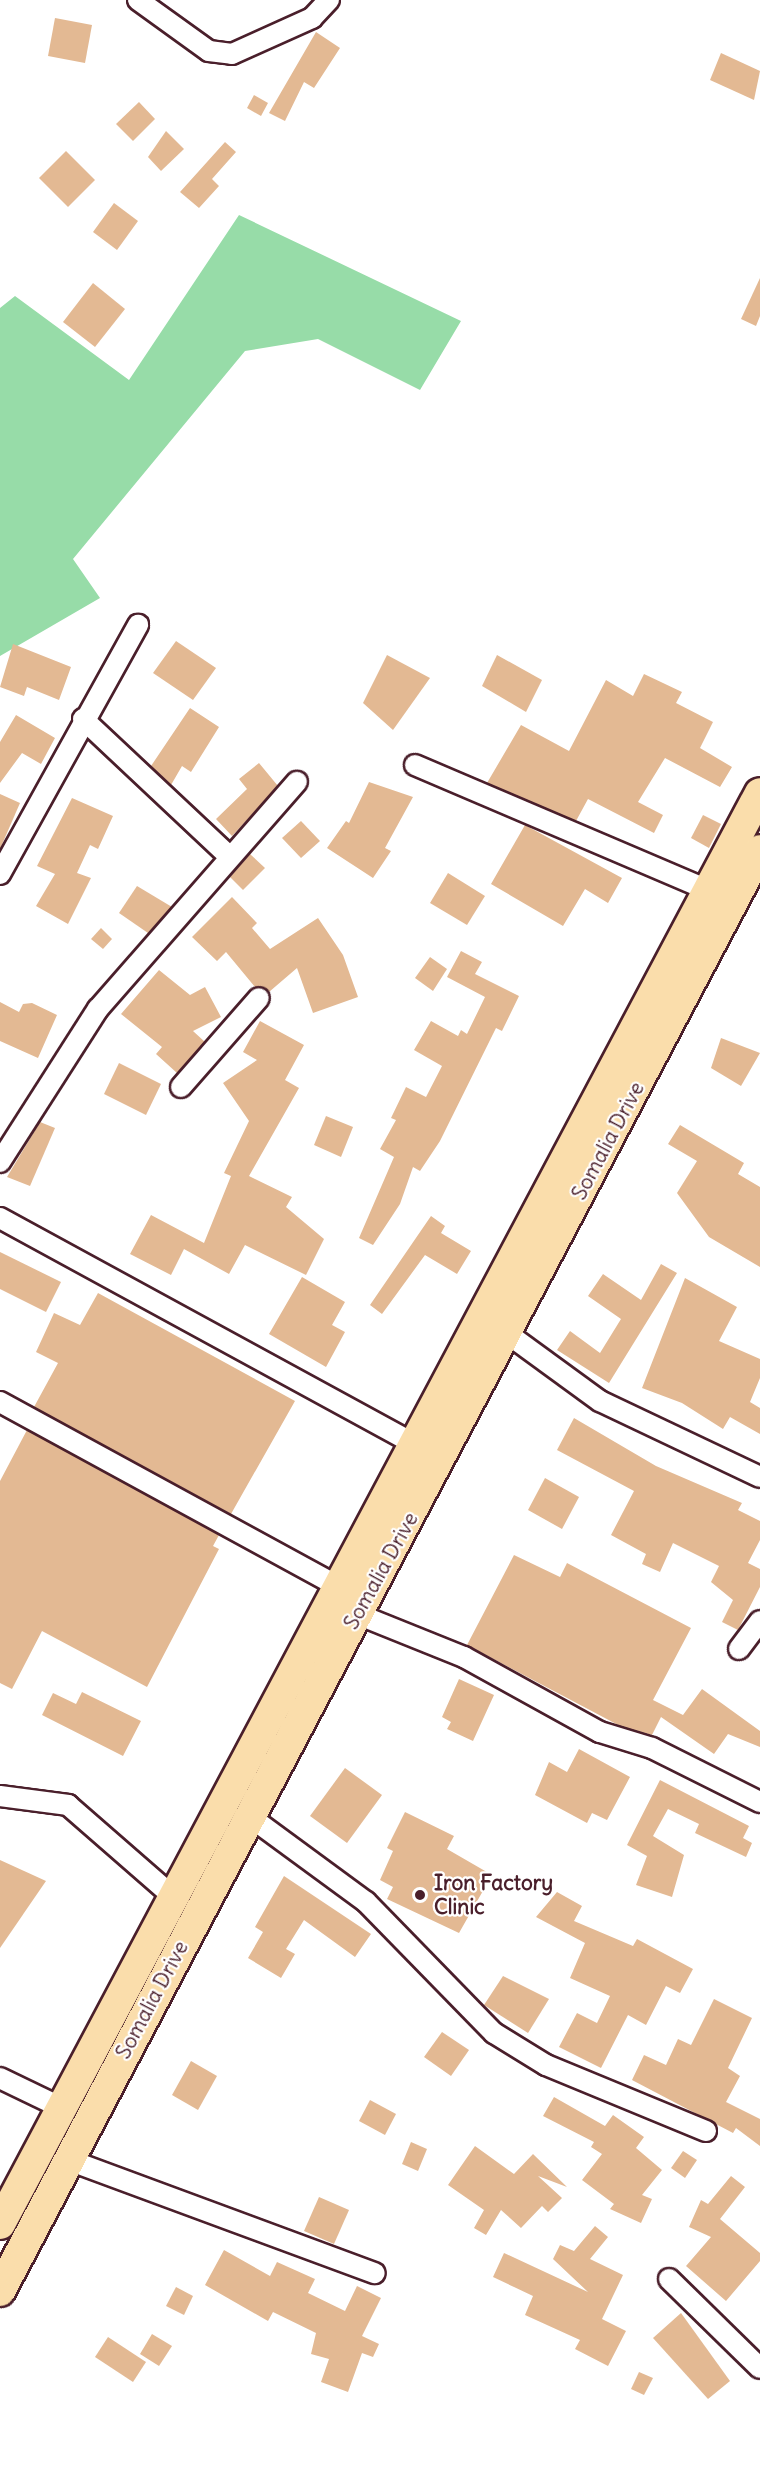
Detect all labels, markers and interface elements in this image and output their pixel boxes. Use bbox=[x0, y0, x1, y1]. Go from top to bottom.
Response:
street label: Somalia Drive bbox=[566, 1078, 650, 1204]
street label: Somalia Drive bbox=[338, 1508, 424, 1634]
place label: Iron Factory Clinic bbox=[434, 1870, 553, 1920]
marker: Iron Factory Clinic bbox=[411, 1886, 429, 1904]
street label: Somalia Drive bbox=[110, 1937, 194, 2063]

